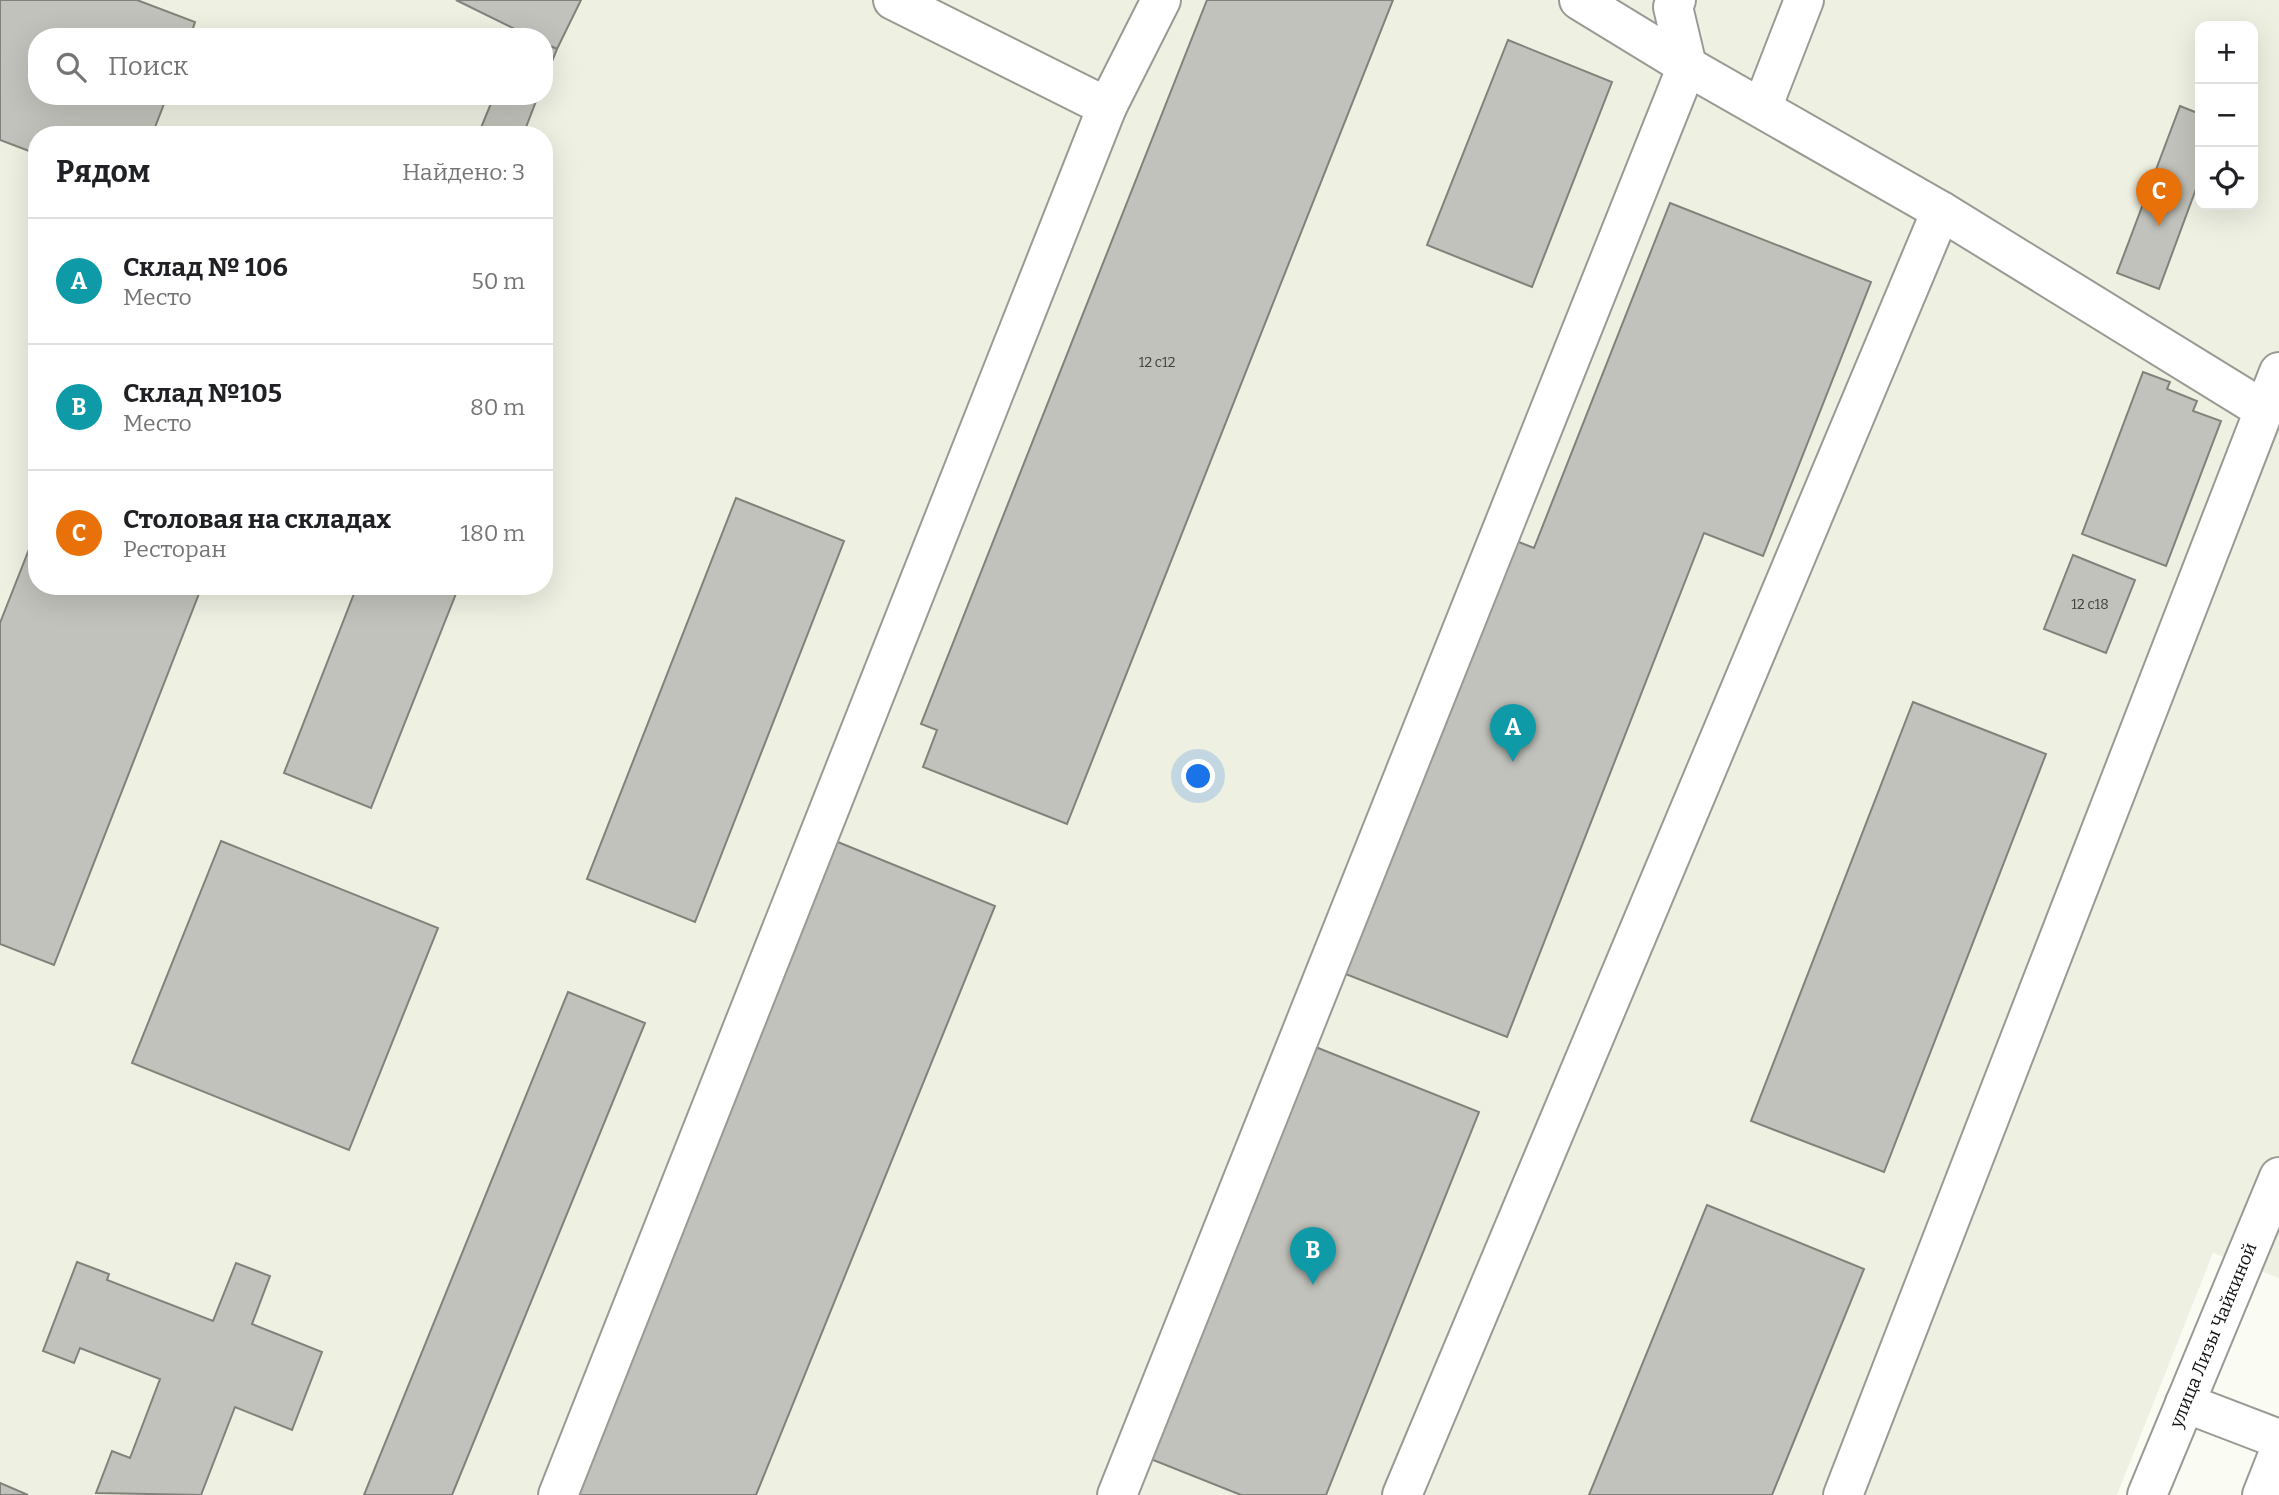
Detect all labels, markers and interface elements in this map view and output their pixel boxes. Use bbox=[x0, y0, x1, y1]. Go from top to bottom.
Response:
map controls bbox=[2195, 21, 2258, 210]
button: + bbox=[2195, 21, 2258, 84]
search box bbox=[28, 28, 553, 105]
icon: search bbox=[52, 48, 90, 86]
text: Поиск bbox=[108, 51, 188, 82]
button: − bbox=[2195, 84, 2258, 147]
button: locate bbox=[2195, 147, 2258, 210]
text: Рядом bbox=[56, 154, 150, 190]
text: Найдено: 3 bbox=[402, 158, 525, 186]
pin: C bbox=[2136, 168, 2182, 226]
text: Склад № 106 bbox=[123, 252, 288, 283]
text: A bbox=[71, 267, 87, 295]
text: 50 m bbox=[471, 267, 525, 295]
text: Место bbox=[123, 283, 192, 311]
house number: 12 с12 bbox=[1139, 354, 1175, 371]
text: Склад №105 bbox=[123, 378, 282, 409]
text: B bbox=[72, 393, 86, 421]
text: 80 m bbox=[470, 393, 525, 421]
text: Место bbox=[123, 409, 192, 437]
text: Столовая на складах bbox=[123, 504, 391, 535]
text: C bbox=[72, 519, 86, 547]
text: 180 m bbox=[461, 519, 525, 547]
text: Ресторан bbox=[123, 535, 227, 563]
house number: 12 с18 bbox=[2071, 596, 2109, 613]
pin: A bbox=[1490, 704, 1536, 762]
your location bbox=[1181, 759, 1215, 793]
pin: B bbox=[1290, 1227, 1336, 1285]
street label: улица Лизы Чайкиной bbox=[2165, 1239, 2262, 1432]

